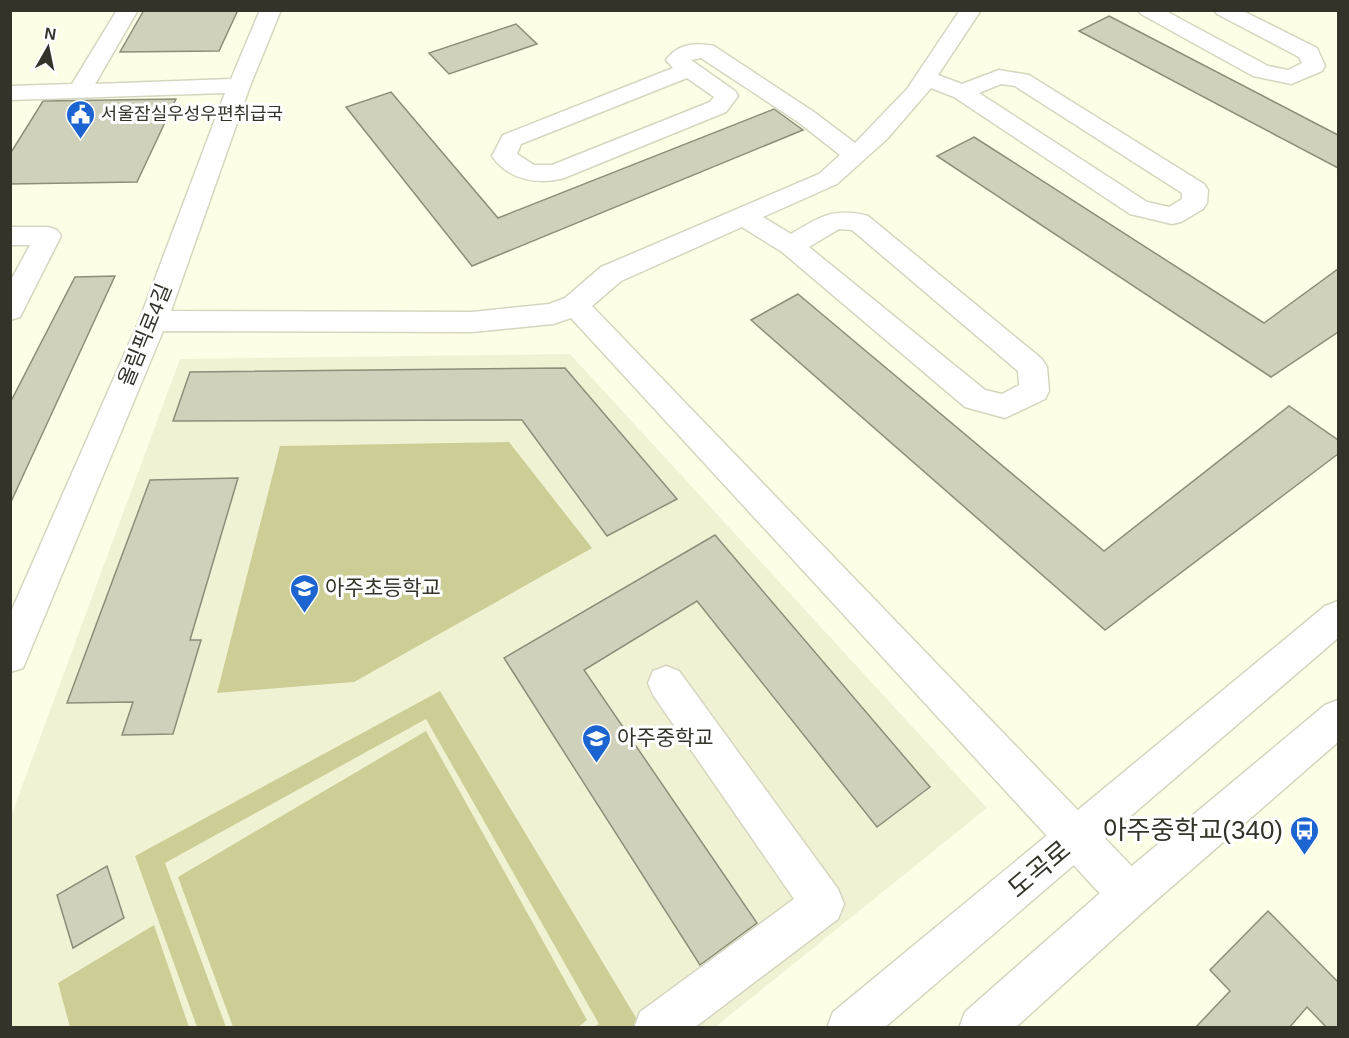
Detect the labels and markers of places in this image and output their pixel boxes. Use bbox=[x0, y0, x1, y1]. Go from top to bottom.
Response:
public building icon: 서울잠실우성우편취급국 bbox=[64, 98, 96, 140]
place label: 서울잠실우성우편취급국 bbox=[101, 104, 283, 124]
school or university icon: 아주초등학교 bbox=[288, 572, 320, 614]
place label: 아주초등학교 bbox=[325, 576, 441, 599]
school or university icon: 아주중학교 bbox=[580, 722, 612, 764]
place label: 아주중학교 bbox=[617, 726, 714, 749]
bus stop icon: 아주중학교(340) bbox=[1288, 814, 1320, 856]
place label: 아주중학교(340) bbox=[1103, 815, 1283, 845]

